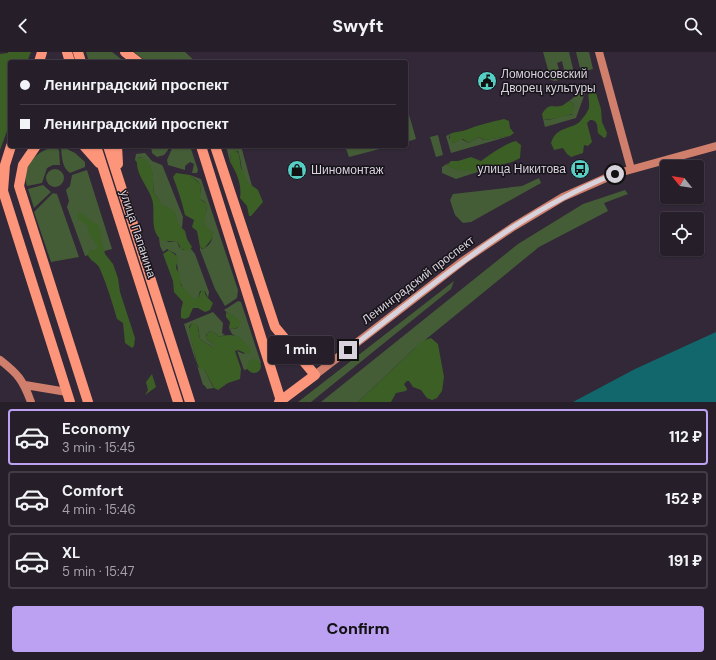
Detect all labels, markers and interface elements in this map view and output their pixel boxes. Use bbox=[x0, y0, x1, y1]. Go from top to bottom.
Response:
text: Swyft bbox=[332, 14, 384, 38]
icon: back bbox=[12, 15, 34, 37]
icon: search bbox=[682, 15, 704, 37]
place label: Ломоносовский Дворец культуры bbox=[501, 66, 596, 96]
public building icon: Ломоносовский Дворец культуры bbox=[476, 70, 498, 92]
text: Ленинградский проспект bbox=[44, 75, 229, 95]
text: Ленинградский проспект bbox=[44, 114, 229, 134]
bus stop icon: улица Никитова bbox=[569, 158, 591, 180]
shop icon: Шиномонтаж bbox=[286, 159, 308, 181]
north arrow bbox=[660, 160, 704, 204]
map controls bbox=[660, 160, 704, 256]
place label: улица Никитова bbox=[478, 161, 566, 177]
place label: Шиномонтаж bbox=[311, 162, 384, 178]
route start bbox=[606, 165, 624, 183]
street label: улица Папанина bbox=[116, 188, 160, 280]
button: locate bbox=[660, 212, 704, 256]
street label: Ленинградский проспект bbox=[358, 232, 478, 328]
callout: 1 min bbox=[268, 336, 334, 364]
text: 1 min bbox=[285, 341, 317, 358]
route end bbox=[339, 341, 357, 359]
icon: car bbox=[14, 419, 50, 455]
text: Economy bbox=[62, 419, 130, 439]
text: 112 ₽ bbox=[669, 427, 702, 447]
text: 3 min · 15:45 bbox=[62, 439, 135, 456]
icon: car bbox=[14, 481, 50, 517]
text: Comfort bbox=[62, 481, 123, 501]
text: 152 ₽ bbox=[665, 489, 702, 509]
text: 4 min · 15:46 bbox=[62, 501, 136, 518]
icon: car bbox=[14, 543, 50, 579]
text: XL bbox=[62, 543, 80, 563]
text: 191 ₽ bbox=[668, 551, 702, 571]
text: 5 min · 15:47 bbox=[62, 563, 135, 580]
button: Confirm bbox=[12, 606, 704, 652]

